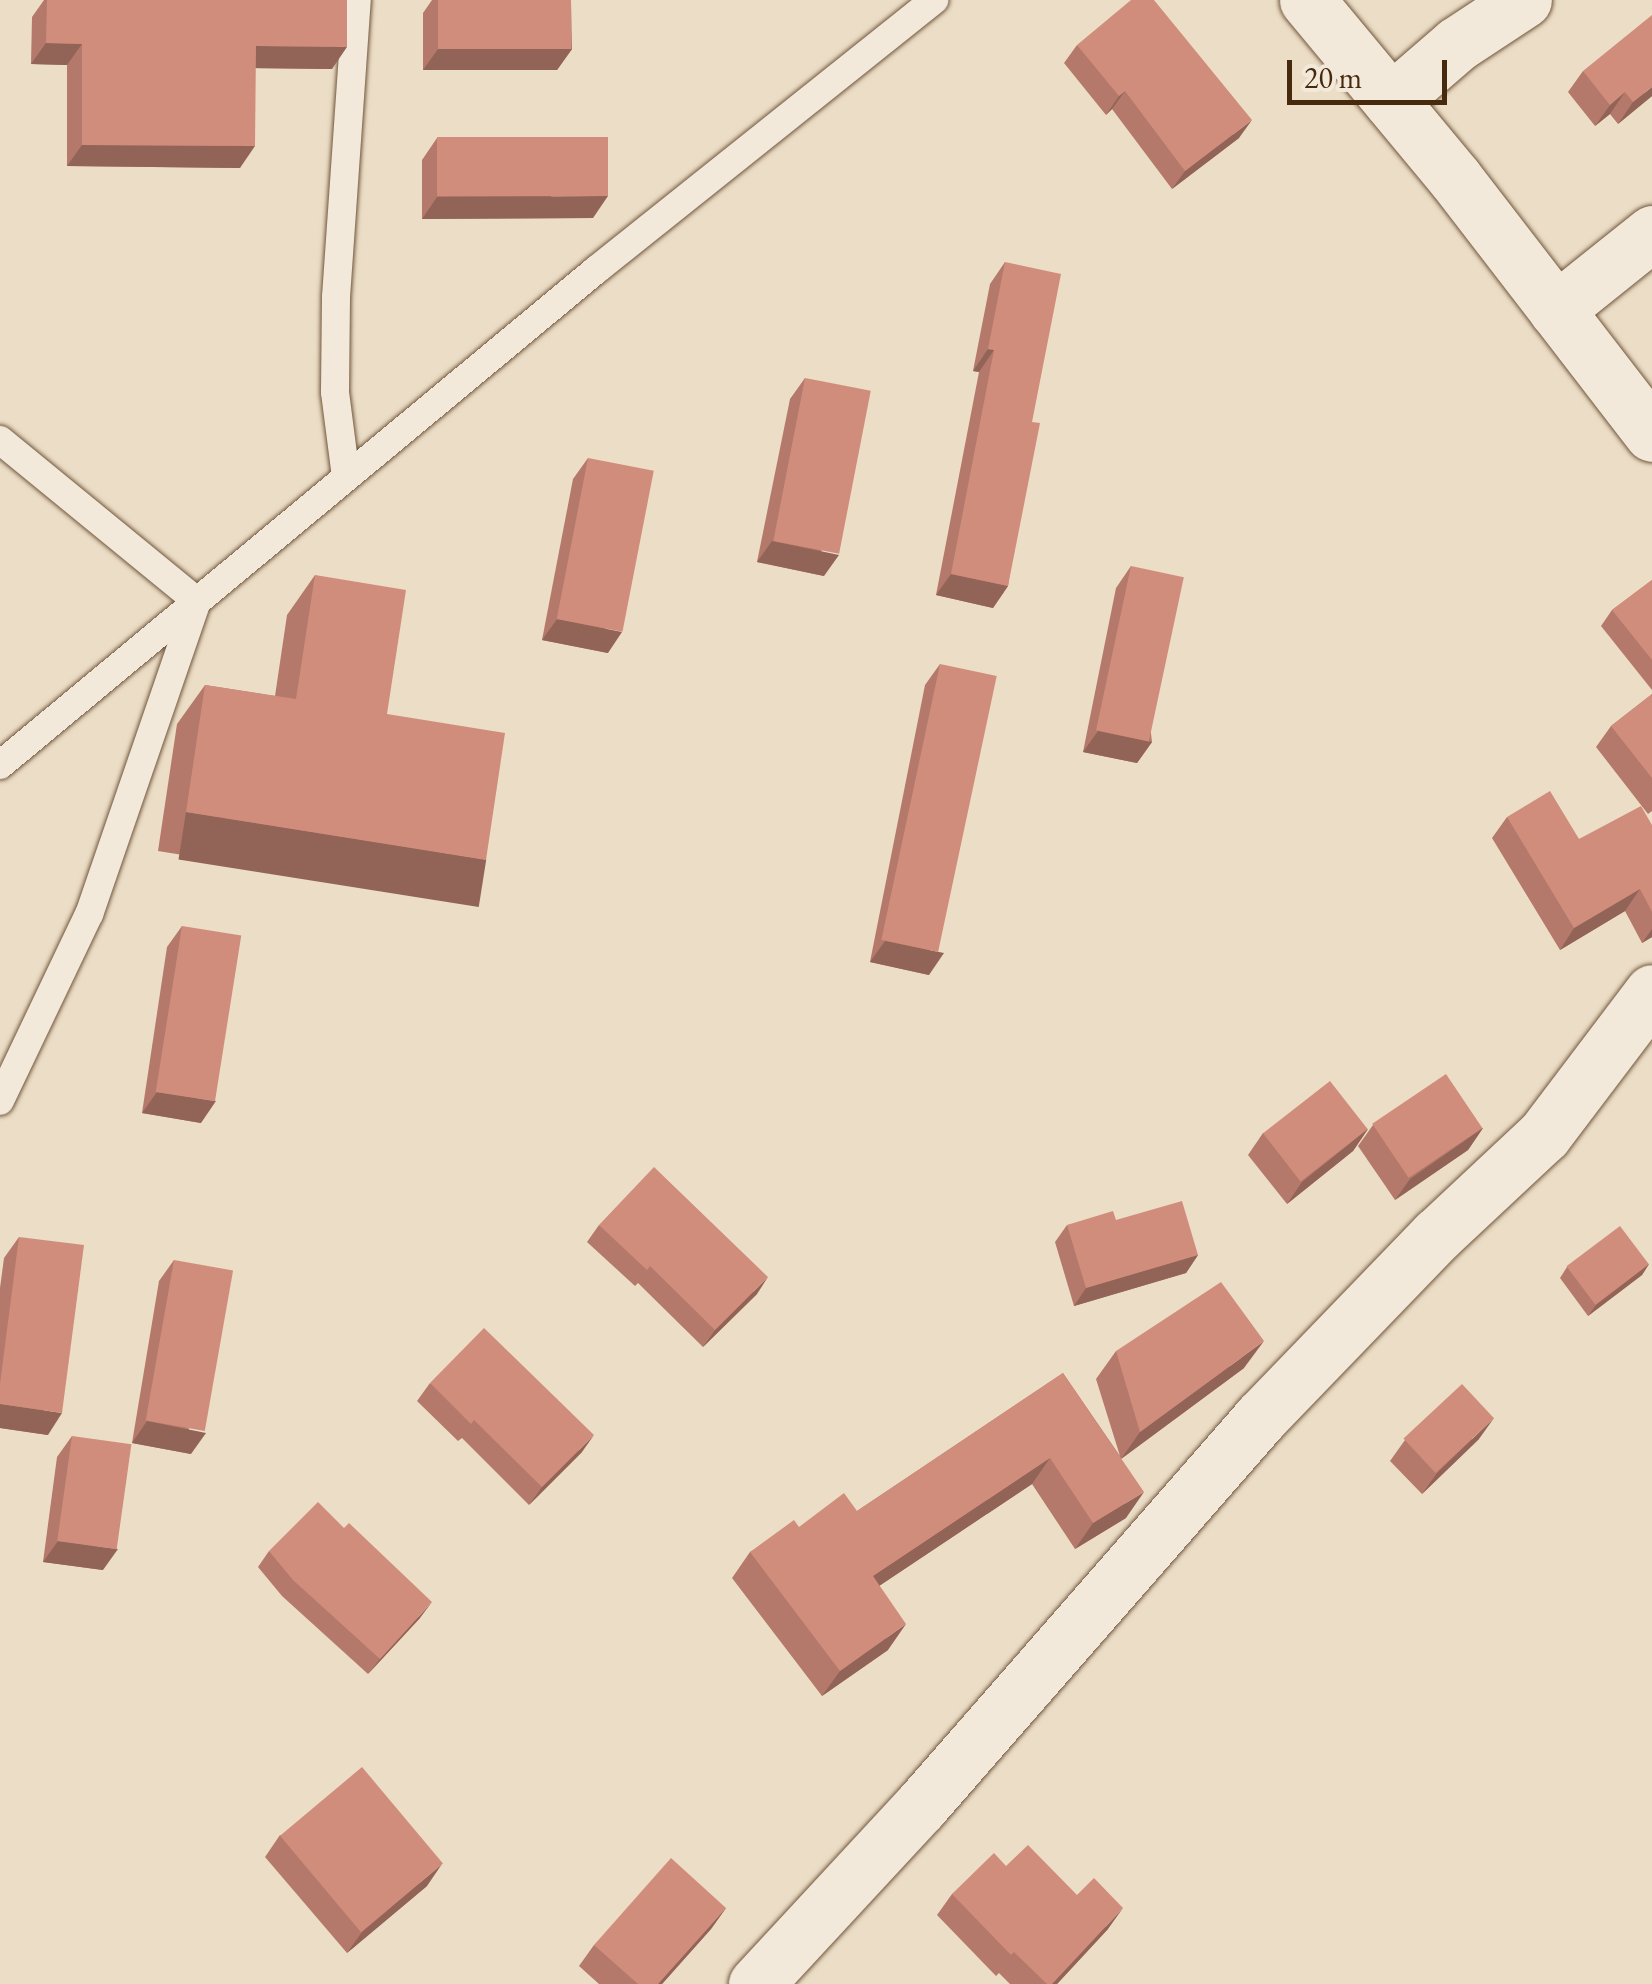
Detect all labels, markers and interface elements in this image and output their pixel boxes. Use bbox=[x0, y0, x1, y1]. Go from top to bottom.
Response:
scale bar bbox=[1292, 40, 1452, 102]
text: 20 m bbox=[1304, 58, 1362, 97]

